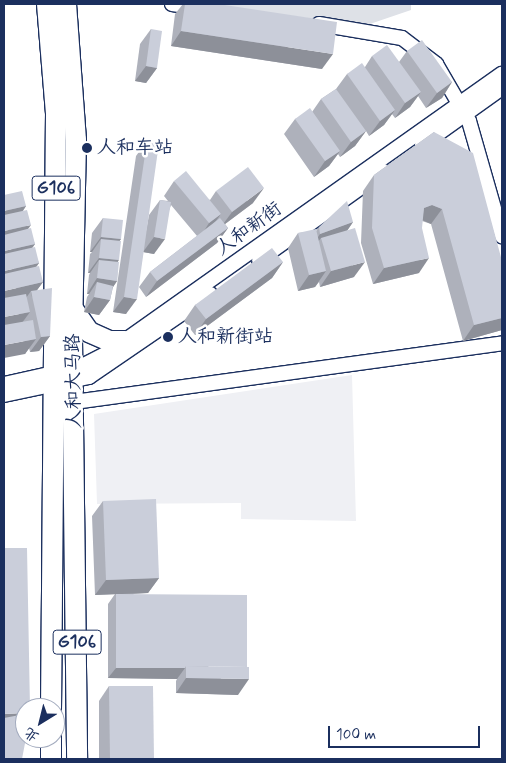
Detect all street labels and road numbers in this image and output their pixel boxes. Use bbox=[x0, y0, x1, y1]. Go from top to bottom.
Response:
road number: G106 bbox=[31, 172, 81, 204]
street label: 人和新街 bbox=[212, 197, 286, 261]
street label: 人和大马路 bbox=[62, 333, 86, 429]
road number: G106 bbox=[52, 626, 102, 658]

